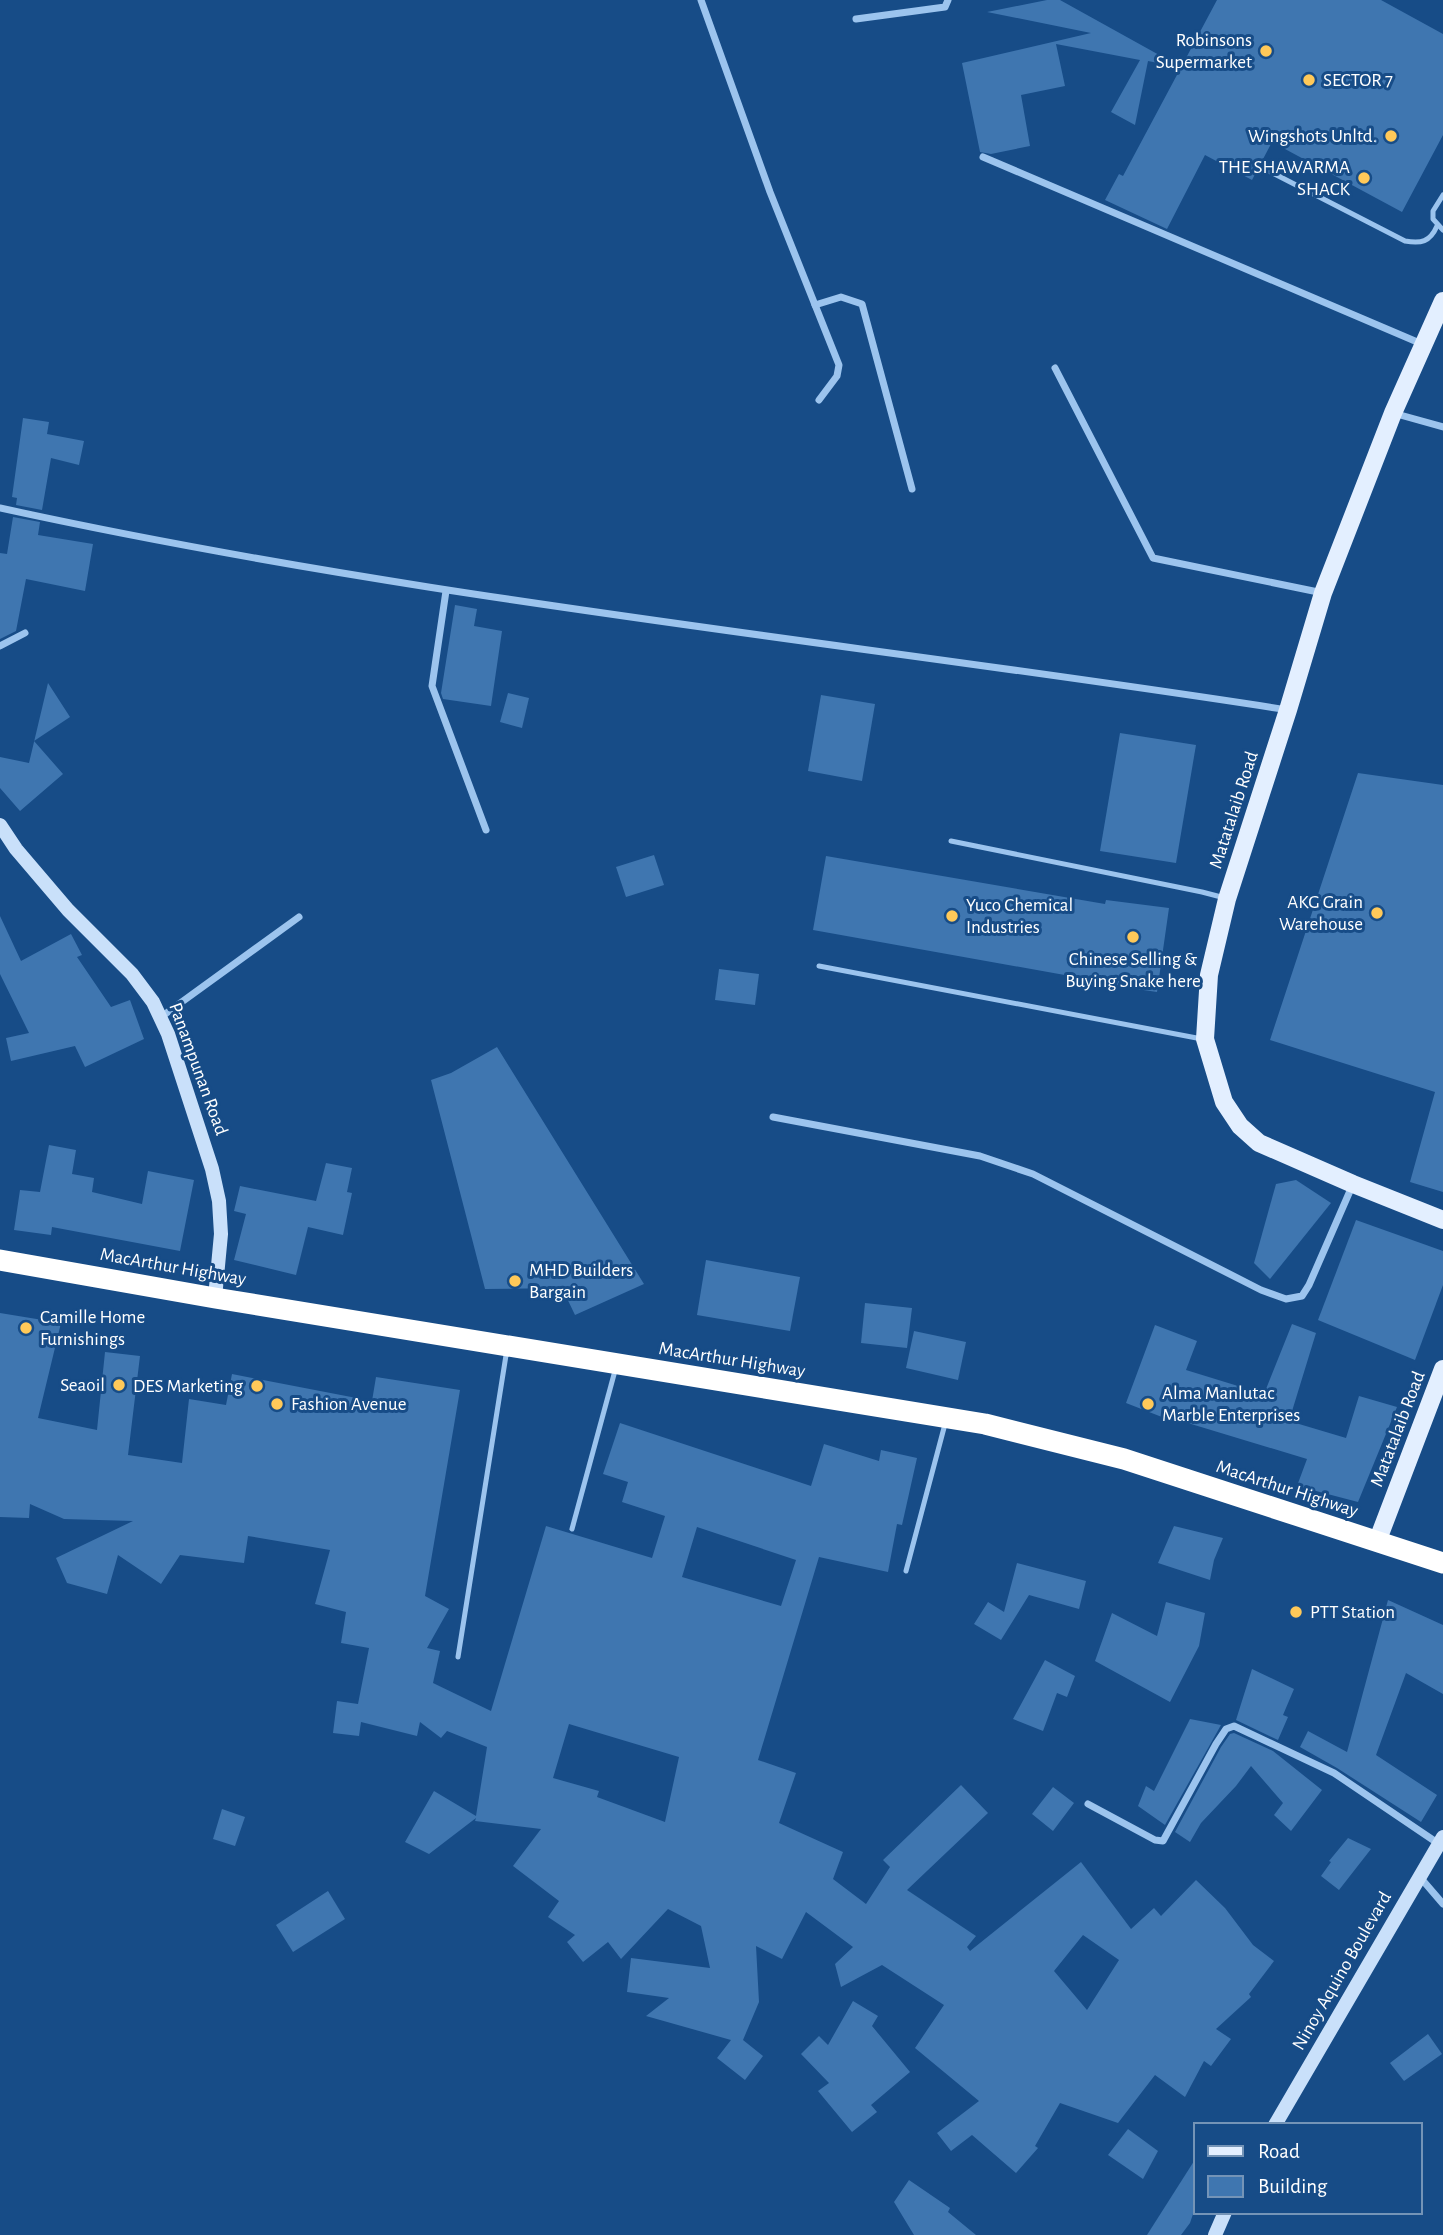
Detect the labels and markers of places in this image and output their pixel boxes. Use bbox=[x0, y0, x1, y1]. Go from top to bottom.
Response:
place label: Robinsons Supermarket bbox=[1156, 31, 1252, 72]
marker: Robinsons Supermarket bbox=[1258, 43, 1274, 59]
place label: SECTOR 7 bbox=[1323, 71, 1393, 90]
marker: SECTOR 7 bbox=[1301, 72, 1317, 88]
place label: Wingshots Unltd. bbox=[1248, 127, 1377, 146]
marker: Wingshots Unltd. bbox=[1383, 128, 1399, 144]
place label: THE SHAWARMA SHACK bbox=[1219, 158, 1351, 199]
marker: THE SHAWARMA SHACK bbox=[1356, 170, 1372, 186]
place label: AKG Grain Warehouse bbox=[1279, 893, 1363, 934]
place label: Yuco Chemical Industries bbox=[966, 896, 1073, 937]
marker: AKG Grain Warehouse bbox=[1369, 905, 1385, 921]
marker: Yuco Chemical Industries bbox=[944, 908, 960, 924]
marker: Chinese Selling & Buying Snake here bbox=[1125, 929, 1141, 945]
place label: Chinese Selling & Buying Snake here bbox=[1065, 950, 1201, 991]
place label: MHD Builders Bargain bbox=[529, 1261, 633, 1302]
marker: MHD Builders Bargain bbox=[507, 1273, 523, 1289]
place label: Camille Home Furnishings bbox=[40, 1308, 145, 1349]
marker: Camille Home Furnishings bbox=[18, 1320, 34, 1336]
place label: Seaoil bbox=[60, 1376, 105, 1395]
marker: Seaoil bbox=[111, 1377, 127, 1393]
place label: DES Marketing bbox=[133, 1377, 244, 1396]
marker: DES Marketing bbox=[249, 1378, 265, 1394]
place label: Alma Manlutac Marble Enterprises bbox=[1162, 1384, 1300, 1425]
place label: Fashion Avenue bbox=[291, 1395, 406, 1414]
marker: Fashion Avenue bbox=[269, 1396, 285, 1412]
marker: Alma Manlutac Marble Enterprises bbox=[1140, 1396, 1156, 1412]
place label: PTT Station bbox=[1310, 1603, 1395, 1622]
marker: PTT Station bbox=[1288, 1604, 1304, 1620]

